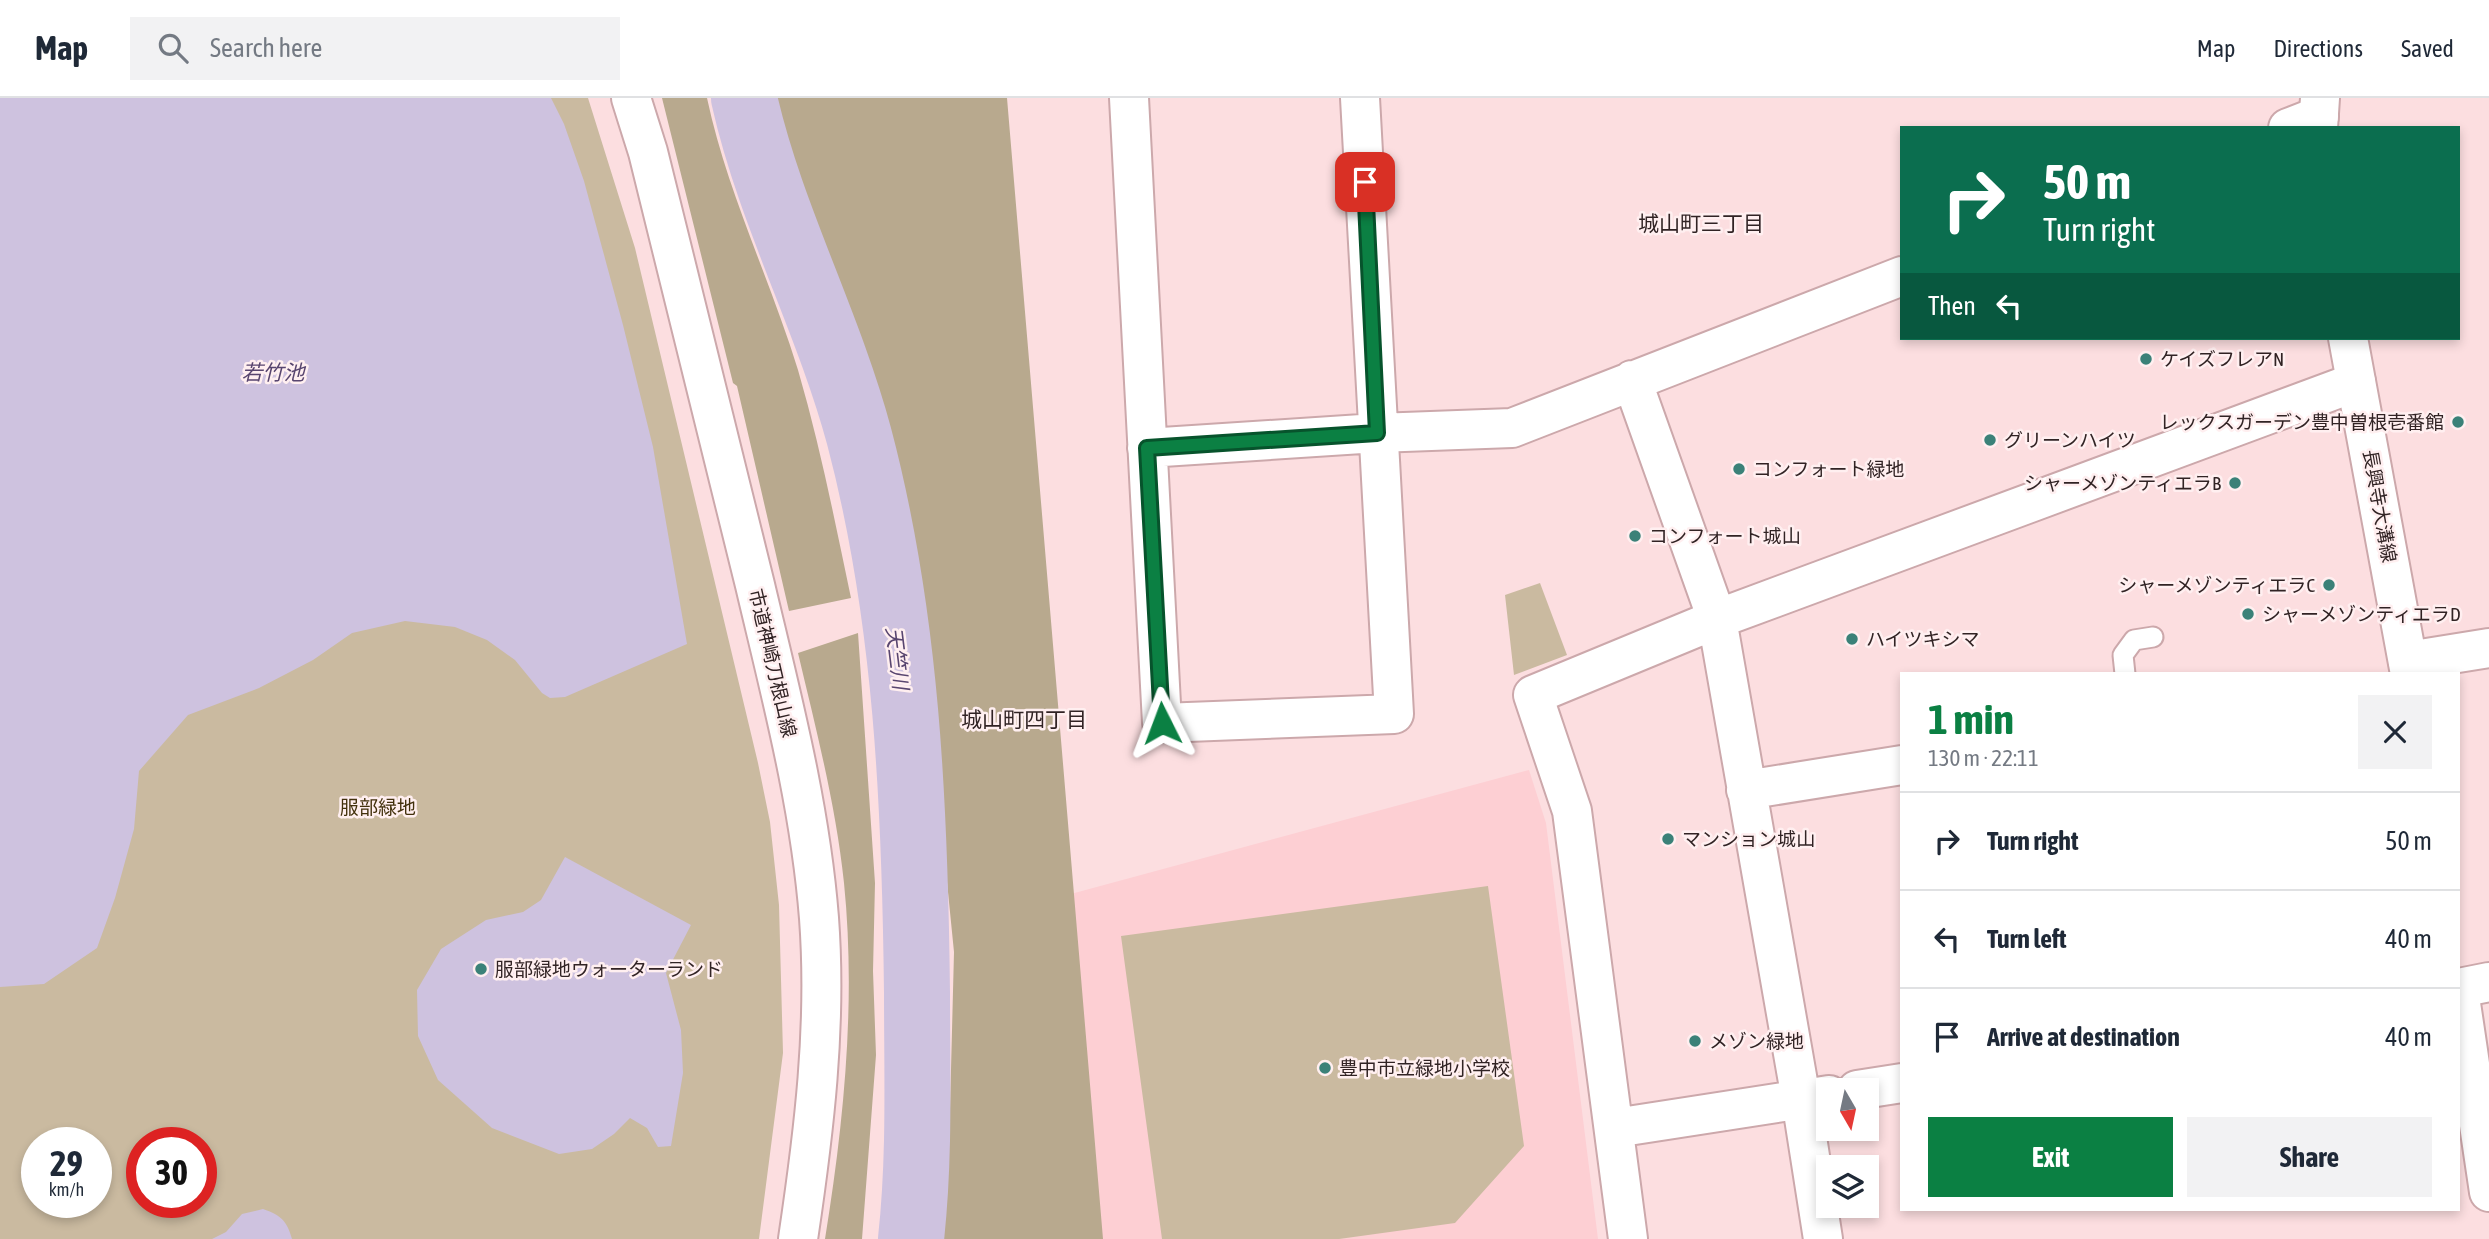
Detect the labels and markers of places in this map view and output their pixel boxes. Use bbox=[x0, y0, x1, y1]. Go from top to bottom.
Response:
pin bbox=[1335, 152, 1395, 212]
place label: ケイズフレアN bbox=[2160, 348, 2284, 370]
marker: ケイズフレアN bbox=[2138, 351, 2154, 367]
place label: レックスガーデン豊中曽根壱番館 bbox=[2160, 411, 2444, 433]
marker: レックスガーデン豊中曽根壱番館 bbox=[2450, 414, 2466, 430]
place label: グリーンハイツ bbox=[2004, 429, 2136, 451]
marker: グリーンハイツ bbox=[1982, 432, 1998, 448]
place label: コンフォート緑地 bbox=[1753, 458, 1904, 480]
marker: コンフォート緑地 bbox=[1731, 461, 1747, 477]
place label: シャーメゾンティエラB bbox=[2024, 472, 2221, 494]
marker: シャーメゾンティエラB bbox=[2227, 475, 2243, 491]
place label: コンフォート城山 bbox=[1649, 525, 1800, 547]
marker: コンフォート城山 bbox=[1627, 528, 1643, 544]
place label: シャーメゾンティエラC bbox=[2118, 574, 2315, 596]
marker: シャーメゾンティエラC bbox=[2321, 577, 2337, 593]
place label: シャーメゾンティエラD bbox=[2262, 603, 2461, 625]
marker: シャーメゾンティエラD bbox=[2240, 606, 2256, 622]
place label: ハイツキシマ bbox=[1866, 628, 1980, 650]
marker: ハイツキシマ bbox=[1844, 631, 1860, 647]
place label: マンション城山 bbox=[1682, 828, 1815, 850]
marker: マンション城山 bbox=[1660, 831, 1676, 847]
place label: 服部緑地ウォーターランド bbox=[495, 958, 723, 980]
marker: 服部緑地ウォーターランド bbox=[473, 961, 489, 977]
place label: メゾン緑地 bbox=[1709, 1030, 1804, 1052]
marker: メゾン緑地 bbox=[1687, 1033, 1703, 1049]
place label: 豊中市立緑地小学校 bbox=[1339, 1057, 1510, 1079]
marker: 豊中市立緑地小学校 bbox=[1317, 1060, 1333, 1076]

